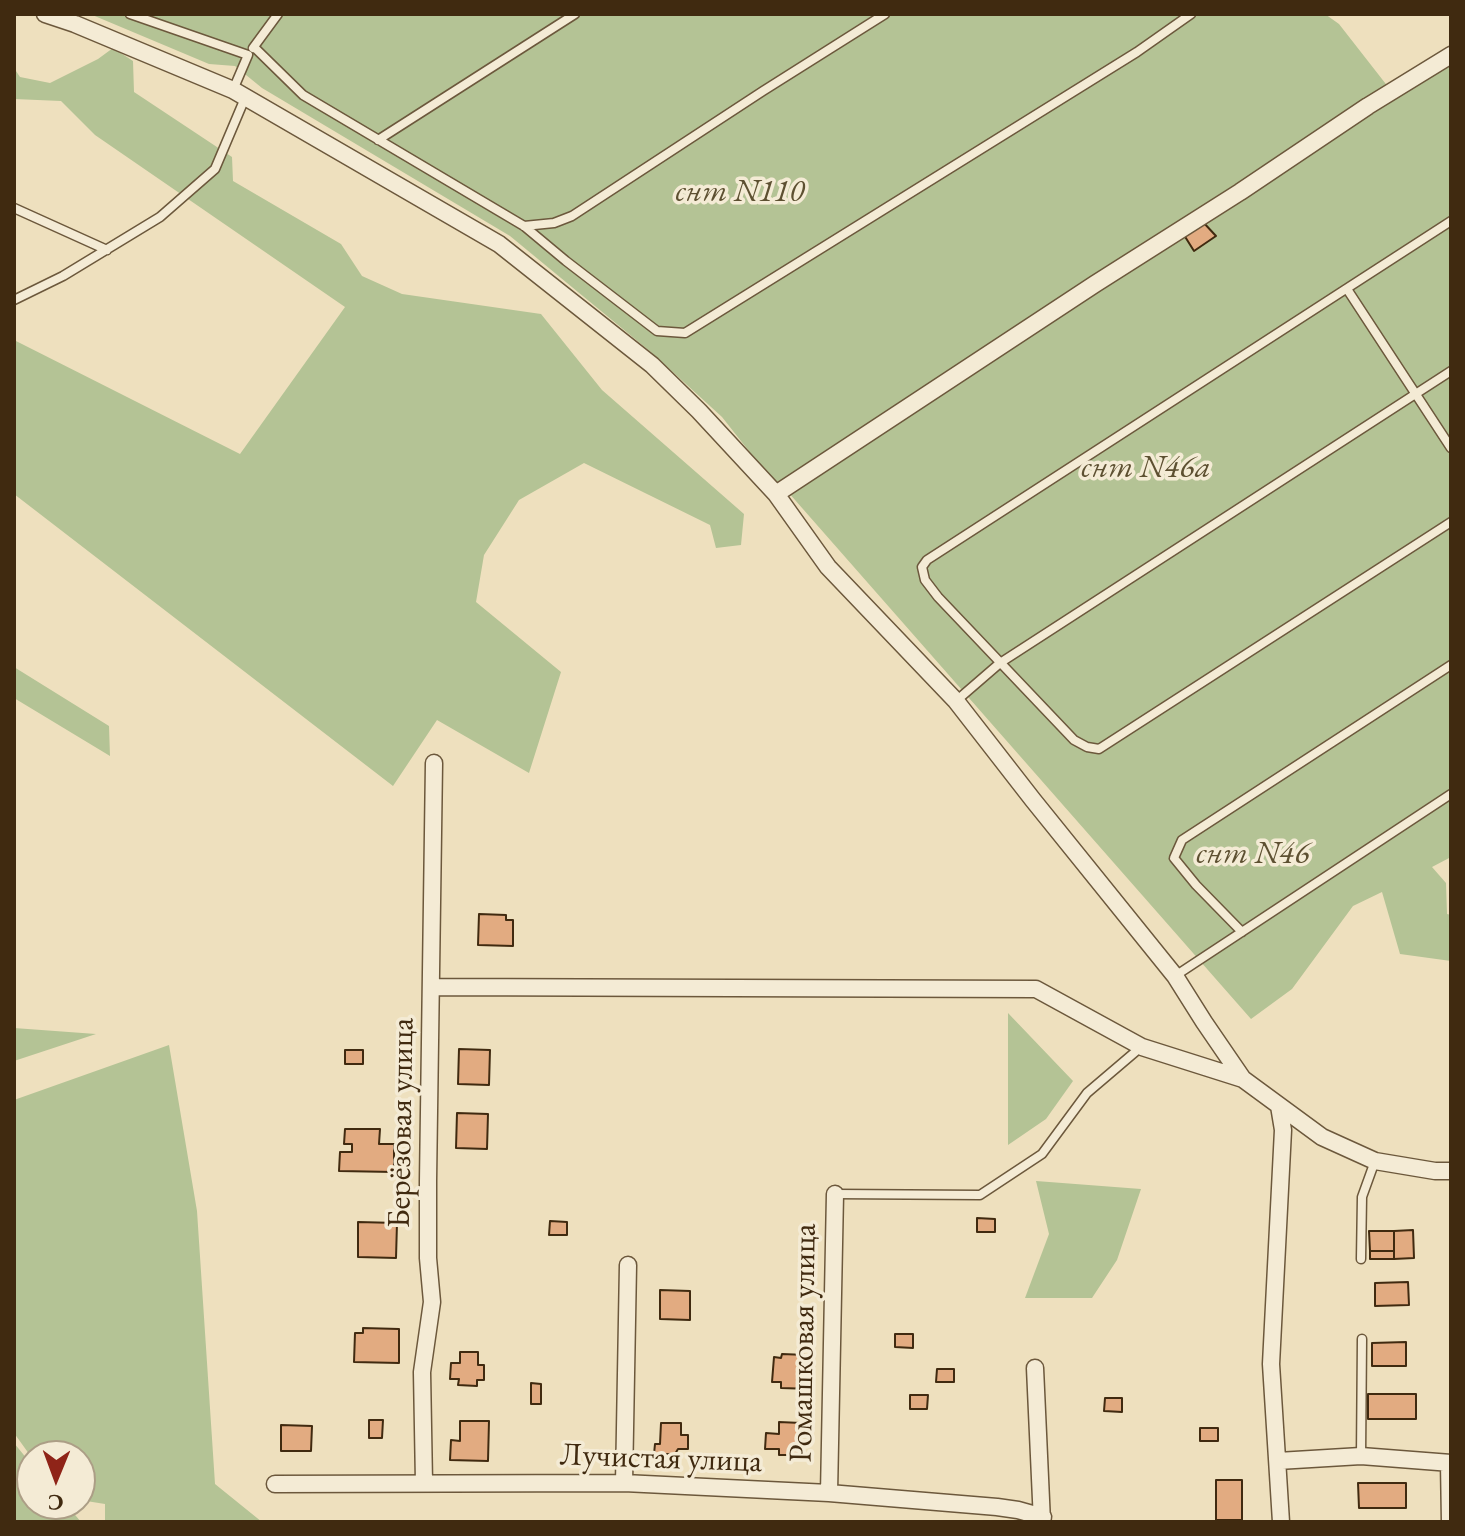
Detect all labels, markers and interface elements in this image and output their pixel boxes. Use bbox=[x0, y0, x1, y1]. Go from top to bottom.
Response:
park label: снт N110 bbox=[676, 173, 804, 211]
park label: снт N46а bbox=[1081, 449, 1211, 487]
park label: снт N46 bbox=[1196, 835, 1310, 873]
street label: Берёзовая улица bbox=[381, 1018, 423, 1228]
street label: Ромашковая улица bbox=[783, 1223, 825, 1463]
street label: Лучистая улица bbox=[559, 1436, 763, 1482]
north arrow bbox=[16, 1440, 96, 1520]
text: С bbox=[48, 1488, 64, 1517]

